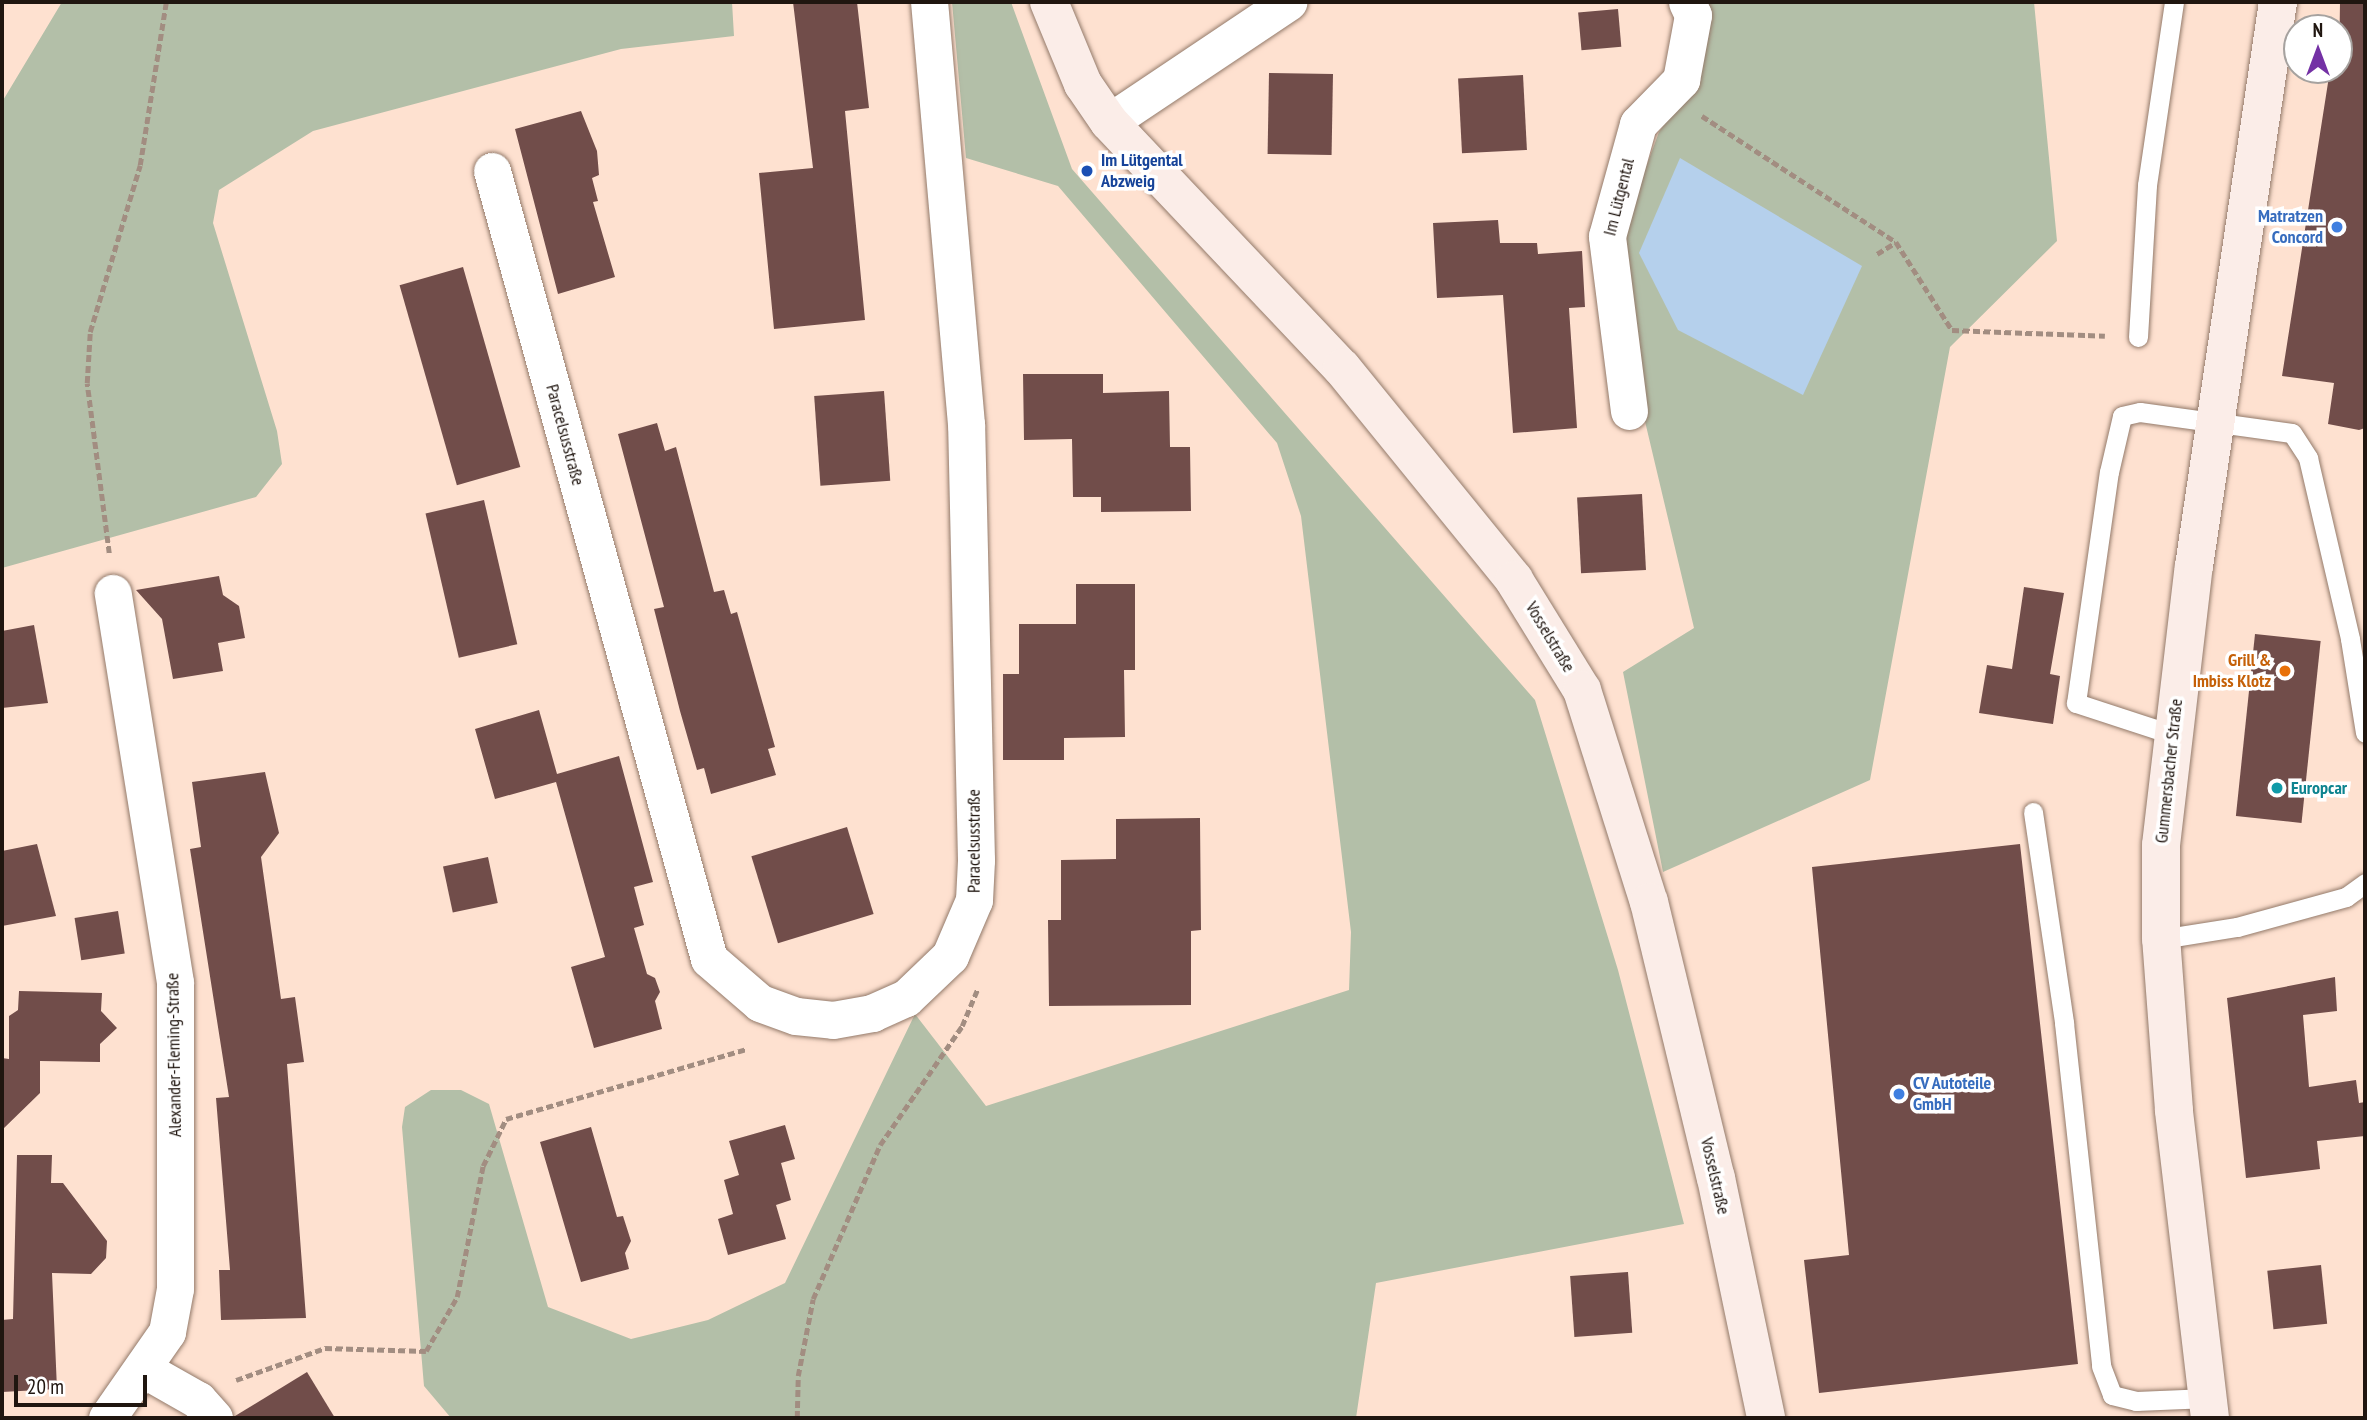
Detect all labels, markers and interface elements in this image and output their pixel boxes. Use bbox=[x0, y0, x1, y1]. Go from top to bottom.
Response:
north arrow bbox=[2283, 14, 2353, 84]
text: N bbox=[2313, 18, 2323, 42]
place label: Im Lütgental Abzweig bbox=[1101, 150, 1183, 192]
street label: Im Lütgental bbox=[1599, 156, 1639, 238]
marker: Im Lütgental Abzweig bbox=[1079, 163, 1095, 179]
place label: Matratzen Concord bbox=[2258, 206, 2323, 248]
marker: Matratzen Concord bbox=[2329, 219, 2345, 235]
street label: Paracelsusstraße bbox=[541, 382, 589, 488]
street label: Vosselstraße bbox=[1521, 598, 1579, 676]
place label: Grill & Imbiss Klotz bbox=[2193, 650, 2271, 692]
marker: Grill & Imbiss Klotz bbox=[2277, 663, 2293, 679]
street label: Gummersbacher Straße bbox=[2151, 698, 2187, 844]
place label: Europcar bbox=[2291, 777, 2347, 799]
marker: Europcar bbox=[2269, 780, 2285, 796]
street label: Paracelsusstraße bbox=[963, 789, 985, 893]
street label: Alexander-Fleming-Straße bbox=[162, 973, 186, 1137]
place label: CV Autoteile GmbH bbox=[1913, 1073, 1992, 1116]
marker: CV Autoteile GmbH bbox=[1891, 1086, 1907, 1102]
street label: Vosselstraße bbox=[1696, 1135, 1734, 1217]
scale bar bbox=[18, 1360, 150, 1404]
text: 20 m bbox=[27, 1373, 64, 1400]

